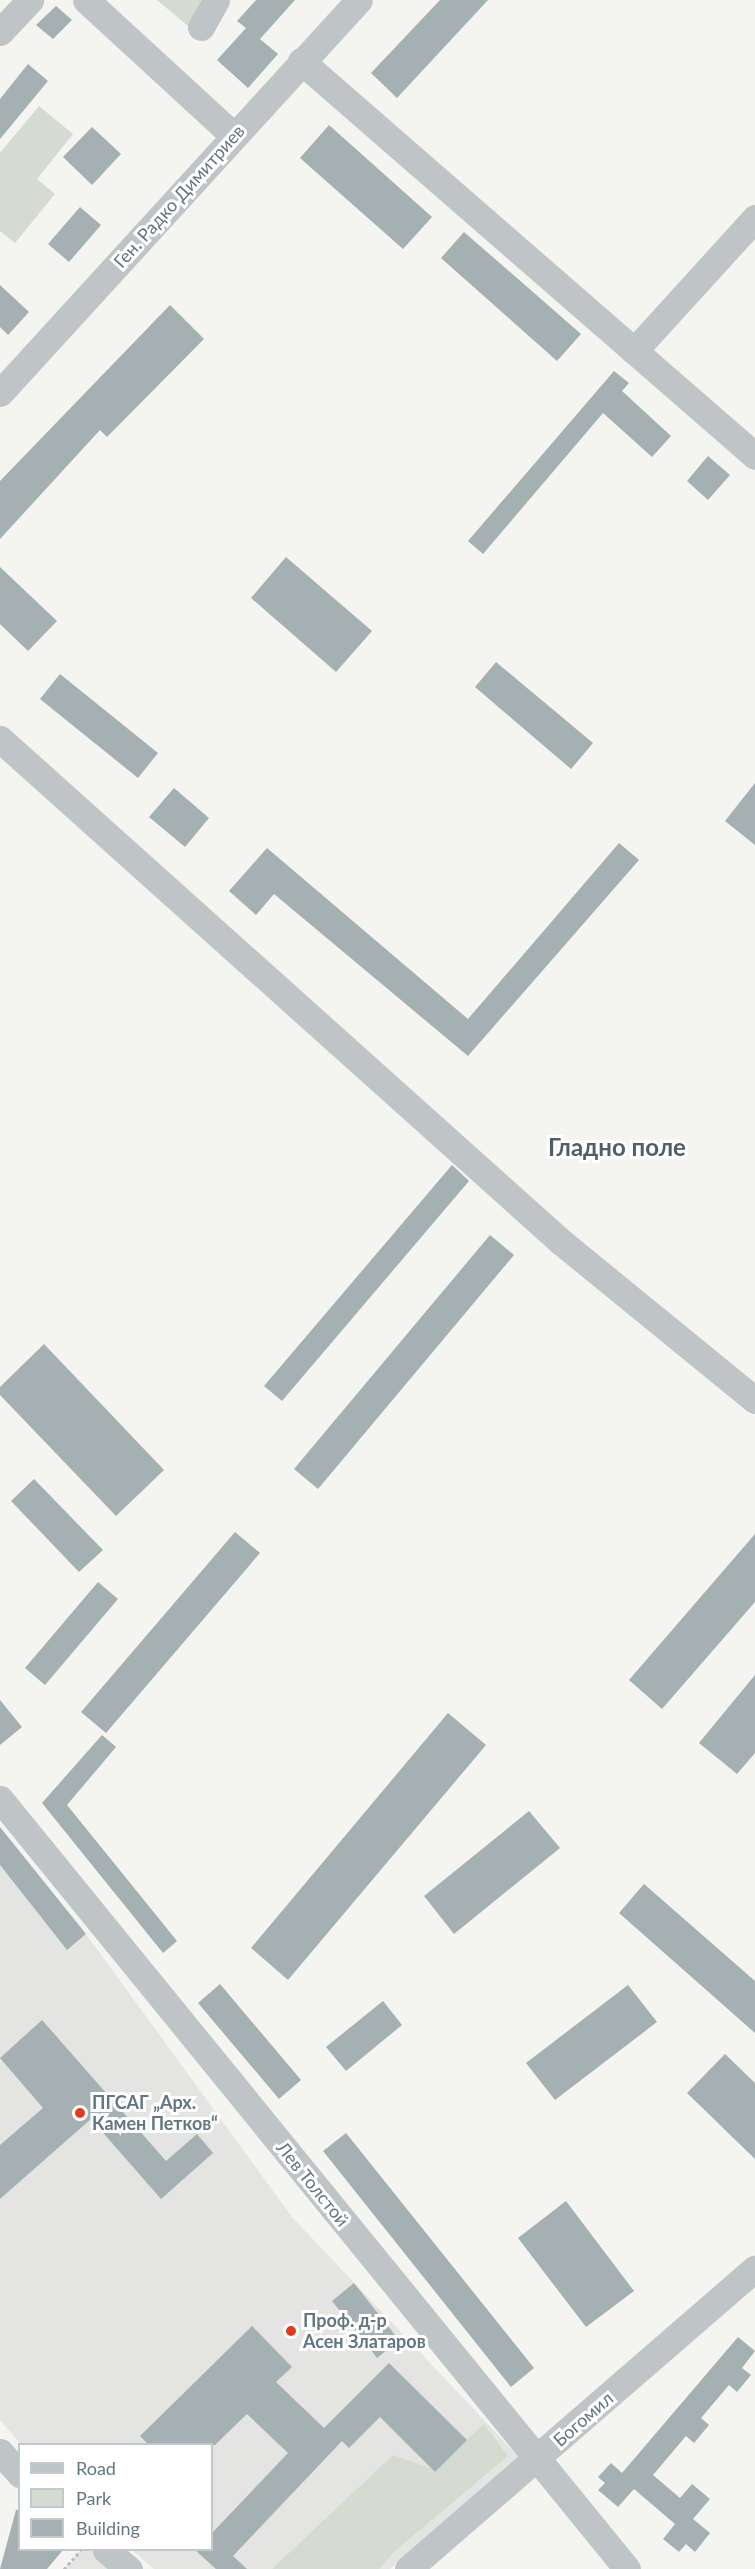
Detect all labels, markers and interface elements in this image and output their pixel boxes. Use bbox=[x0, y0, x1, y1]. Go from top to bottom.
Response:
street label: Ген. Радко Димитриев bbox=[109, 120, 249, 272]
district label: Гладно поле bbox=[548, 1133, 686, 1161]
place label: ПГСАГ „Арх. Камен Петков“ bbox=[92, 2092, 218, 2134]
marker: ПГСАГ „Арх. Камен Петков“ bbox=[73, 2106, 87, 2120]
street label: Лев Толстой bbox=[272, 2137, 354, 2231]
place label: Проф. д-р Асен Златаров bbox=[303, 2310, 426, 2352]
marker: Проф. д-р Асен Златаров bbox=[284, 2324, 298, 2338]
street label: Богомил bbox=[549, 2387, 617, 2451]
legend bbox=[18, 2443, 213, 2551]
text: Road bbox=[76, 2457, 116, 2479]
text: Park bbox=[76, 2487, 111, 2509]
text: Building bbox=[76, 2517, 140, 2539]

